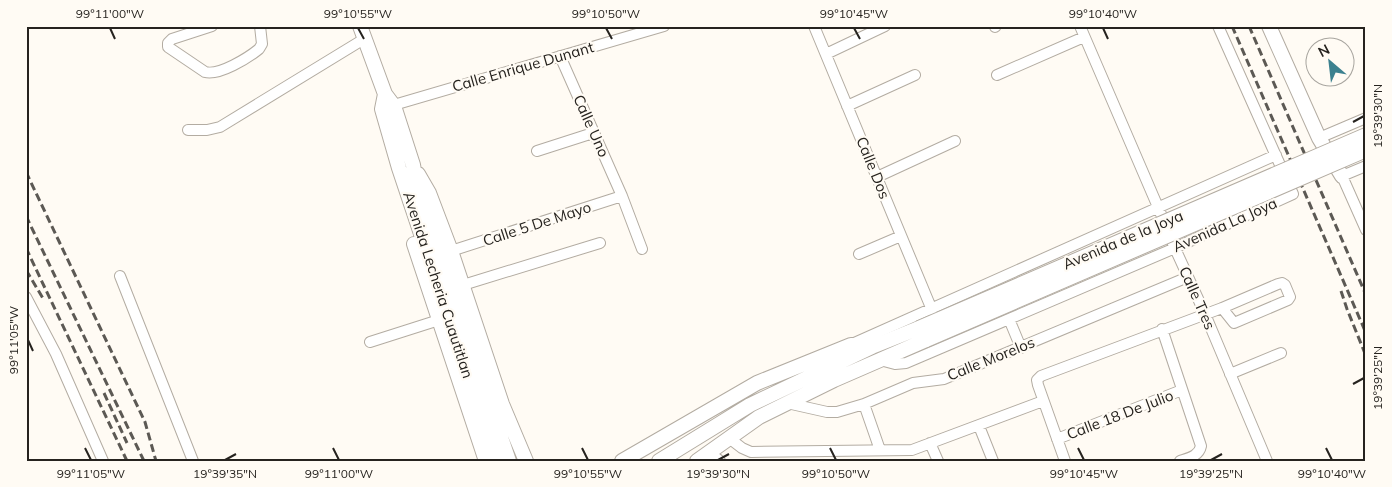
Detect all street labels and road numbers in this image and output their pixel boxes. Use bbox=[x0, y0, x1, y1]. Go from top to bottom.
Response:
street label: Calle Enrique Dunant bbox=[450, 37, 596, 96]
street label: Calle Uno bbox=[569, 92, 614, 160]
street label: Calle Dos bbox=[852, 134, 895, 202]
street label: Avenida Lecheria Cuautitlan bbox=[399, 189, 478, 381]
street label: Avenida La Joya bbox=[1170, 193, 1280, 256]
street label: Calle 5 De Mayo bbox=[480, 197, 593, 250]
street label: Avenida de la Joya bbox=[1060, 206, 1186, 273]
street label: Calle Tres bbox=[1175, 263, 1220, 332]
street label: Calle Morelos bbox=[944, 332, 1037, 385]
street label: Calle 18 De Julio bbox=[1064, 385, 1176, 444]

